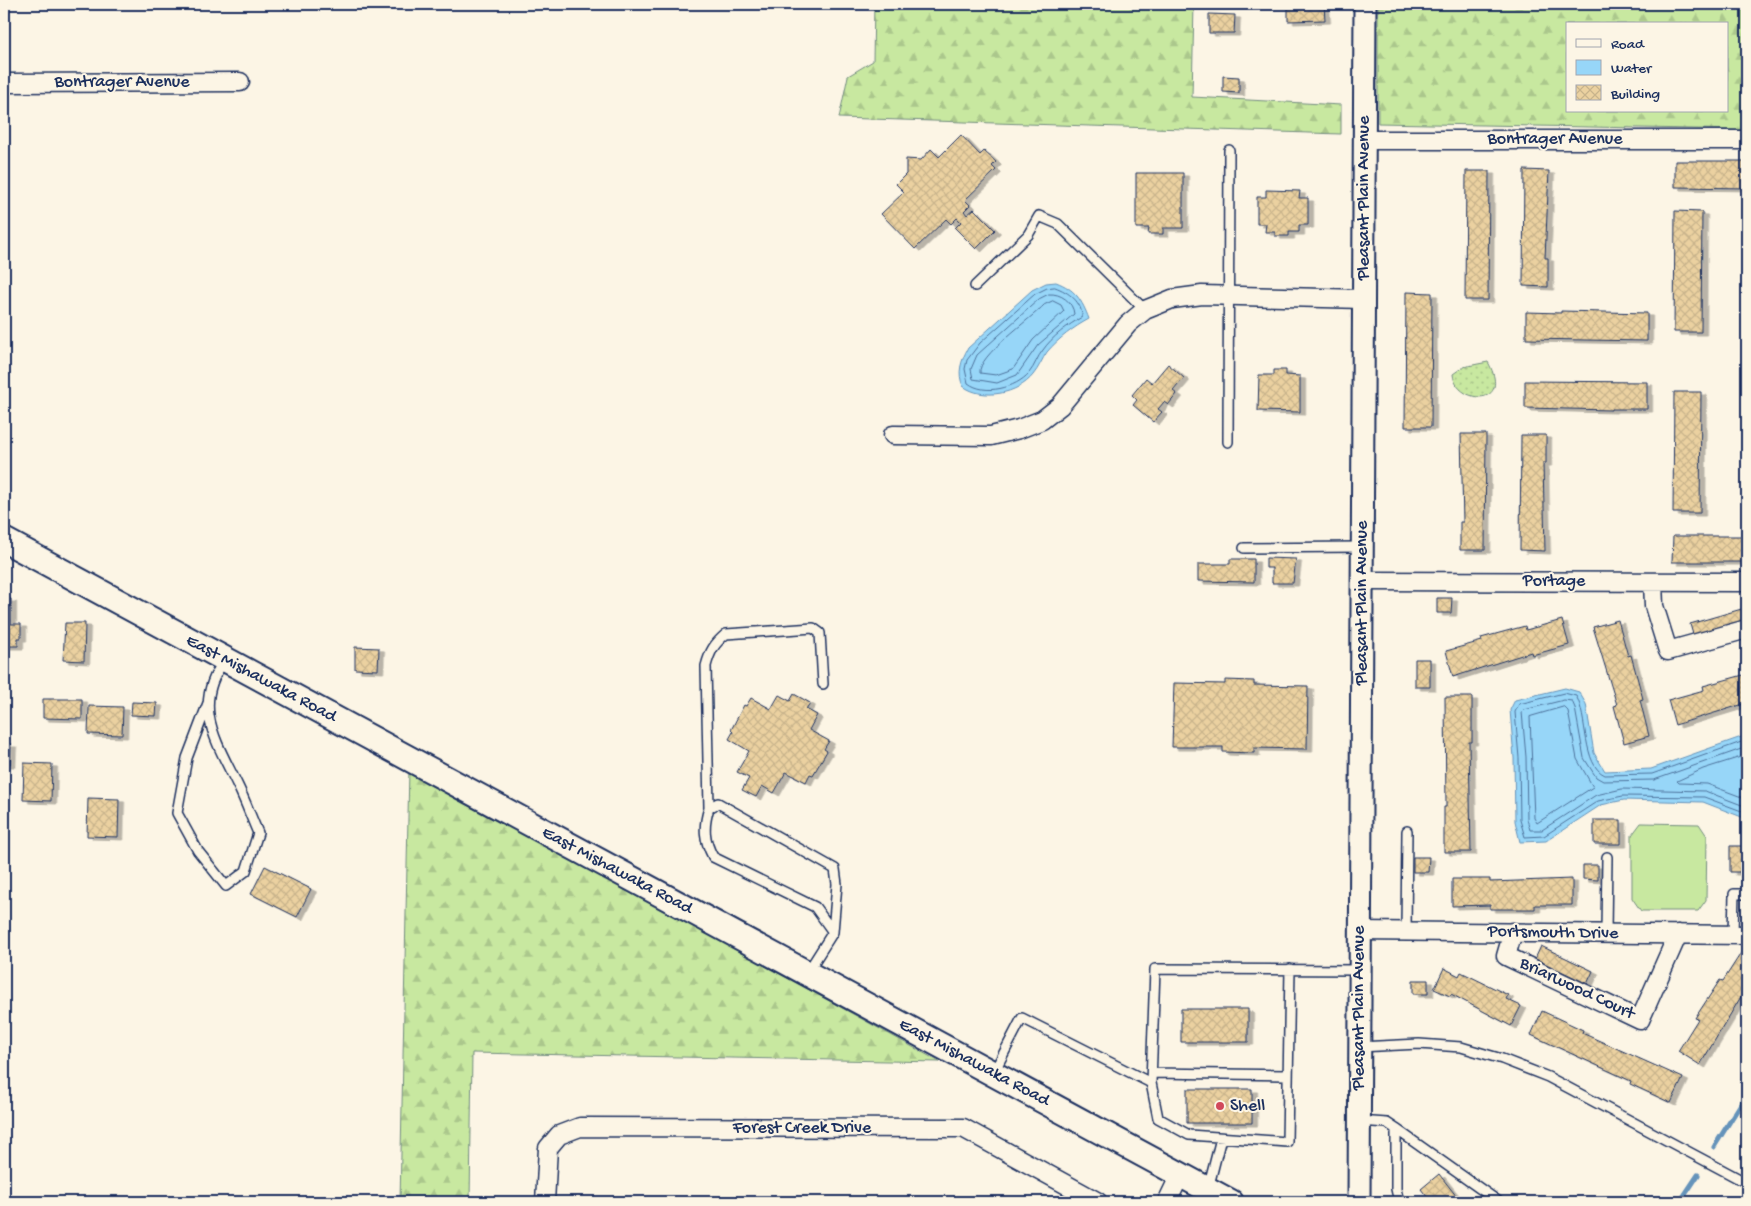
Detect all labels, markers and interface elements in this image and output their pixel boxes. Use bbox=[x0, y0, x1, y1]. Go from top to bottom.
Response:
legend bbox=[1566, 22, 1728, 112]
text: Road bbox=[1611, 36, 1645, 54]
text: Water bbox=[1611, 60, 1653, 78]
street label: Bontrager Avenue bbox=[53, 72, 190, 93]
text: Building bbox=[1610, 86, 1660, 104]
street label: Pleasant Plain Avenue bbox=[1354, 115, 1375, 281]
street label: Bontrager Avenue bbox=[1486, 129, 1623, 150]
street label: Pleasant Plain Avenue bbox=[1352, 520, 1373, 686]
street label: Portage bbox=[1522, 571, 1586, 592]
street label: East Mishawaka Road bbox=[182, 630, 341, 728]
street label: East Mishawaka Road bbox=[538, 822, 697, 920]
street label: Portsmouth Drive bbox=[1486, 921, 1619, 945]
street label: Pleasant Plain Avenue bbox=[1349, 925, 1370, 1091]
street label: Briarwood Court bbox=[1515, 953, 1639, 1026]
street label: East Mishawaka Road bbox=[895, 1014, 1054, 1112]
place label: Shell bbox=[1230, 1096, 1265, 1117]
marker: Shell bbox=[1214, 1100, 1226, 1112]
street label: Forest Creek Drive bbox=[732, 1118, 872, 1139]

